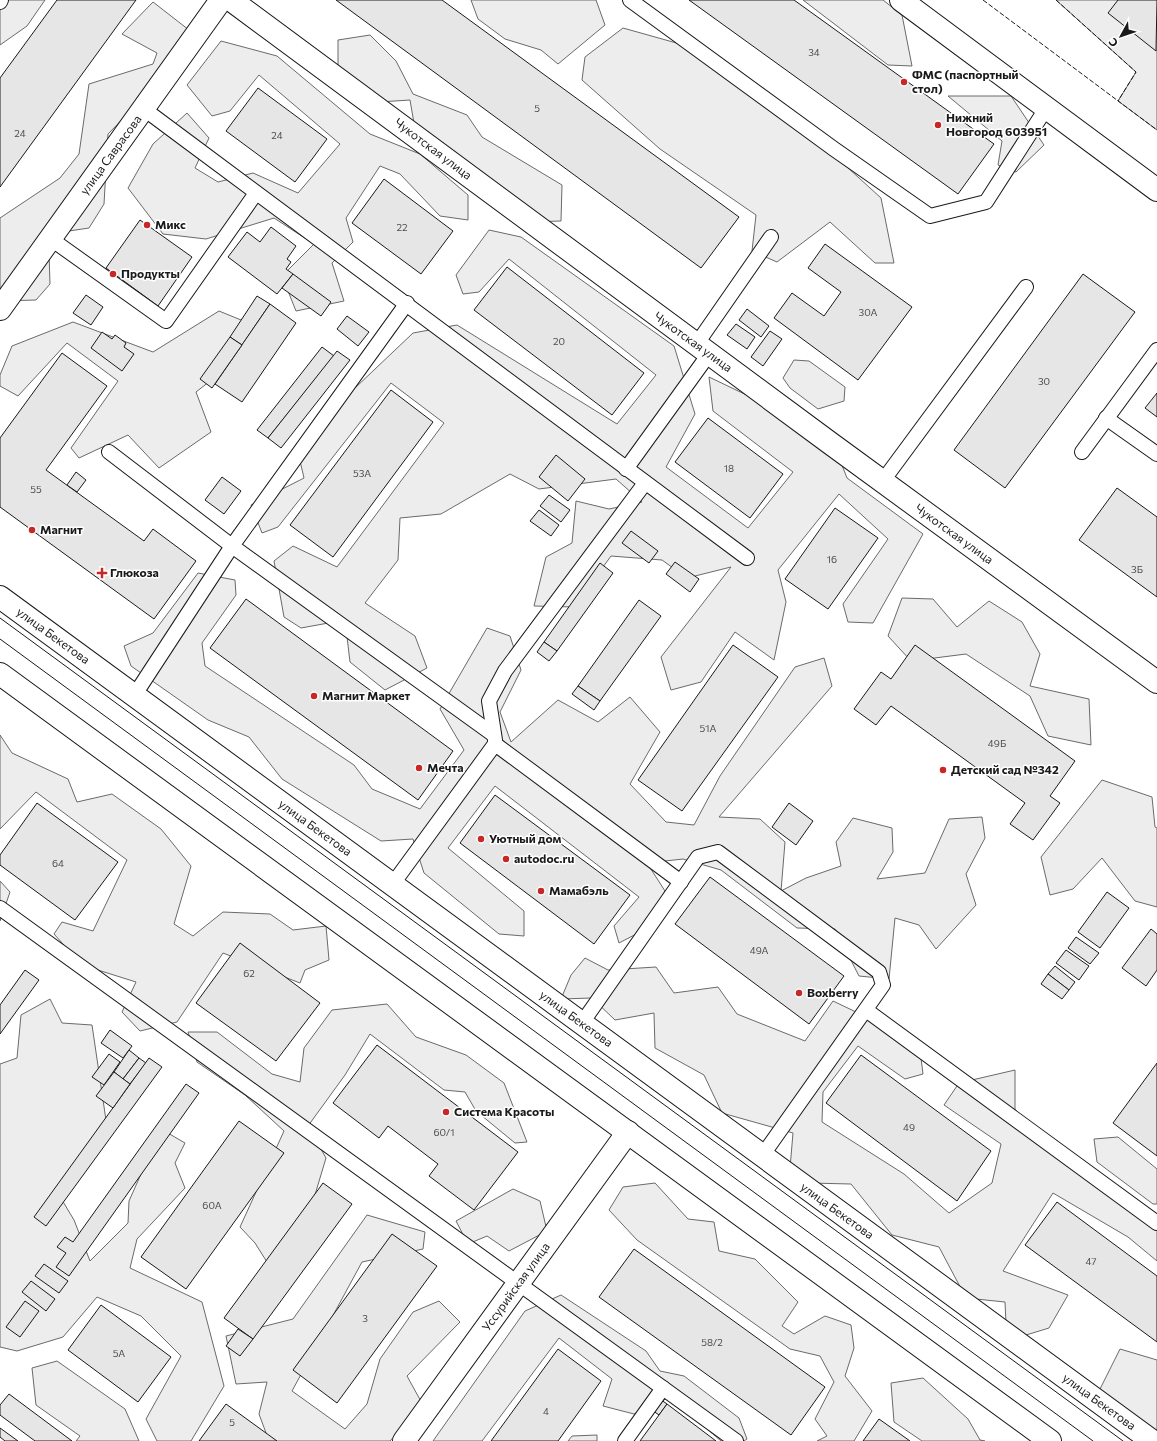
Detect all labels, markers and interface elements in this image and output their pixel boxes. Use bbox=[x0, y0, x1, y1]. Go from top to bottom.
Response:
north arrow bbox=[1101, 16, 1141, 56]
text: С bbox=[1105, 35, 1120, 50]
house number: 34 bbox=[808, 46, 820, 58]
place label: ФМС (паспортный стол) bbox=[912, 67, 1019, 95]
marker: ФМС (паспортный стол) bbox=[899, 77, 909, 87]
house number: 5 bbox=[534, 102, 540, 114]
place label: Нижний Новгород 603951 bbox=[946, 110, 1047, 138]
street label: улица Саврасова bbox=[77, 112, 144, 197]
street label: Чукотская улица bbox=[392, 115, 475, 182]
marker: Нижний Новгород 603951 bbox=[933, 120, 943, 130]
house number: 24 bbox=[14, 127, 26, 139]
house number: 24 bbox=[271, 129, 283, 141]
place label: Микс bbox=[155, 217, 186, 231]
marker: Микс bbox=[142, 220, 152, 230]
house number: 22 bbox=[396, 221, 408, 233]
place label: Продукты bbox=[121, 266, 180, 280]
marker: Продукты bbox=[108, 269, 118, 279]
house number: 30А bbox=[859, 306, 878, 318]
street label: Чукотская улица bbox=[652, 308, 735, 374]
house number: 20 bbox=[553, 335, 565, 347]
house number: 30 bbox=[1038, 375, 1050, 387]
house number: 18 bbox=[724, 462, 734, 474]
house number: 53А bbox=[353, 467, 371, 479]
house number: 55 bbox=[30, 483, 42, 495]
street label: Чукотская улица bbox=[913, 500, 996, 566]
place label: Магнит bbox=[40, 522, 83, 536]
marker: Магнит bbox=[27, 525, 37, 535]
house number: 16 bbox=[827, 553, 837, 565]
house number: 3Б bbox=[1131, 563, 1143, 575]
place label: Глюкоза bbox=[110, 565, 159, 579]
marker: Глюкоза bbox=[97, 568, 107, 578]
street label: улица Бекетова bbox=[14, 604, 93, 666]
place label: Магнит Маркет bbox=[322, 688, 411, 702]
marker: Магнит Маркет bbox=[309, 691, 319, 701]
house number: 51А bbox=[700, 722, 717, 734]
house number: 49Б bbox=[988, 737, 1006, 749]
place label: Мечта bbox=[427, 760, 463, 774]
place label: Детский сад №342 bbox=[951, 762, 1059, 776]
marker: Мечта bbox=[414, 763, 424, 773]
marker: Детский сад №342 bbox=[938, 765, 948, 775]
street label: улица Бекетова bbox=[276, 796, 355, 858]
place label: Уютный дом bbox=[489, 831, 562, 845]
marker: Уютный дом bbox=[476, 834, 486, 844]
place label: autodoc.ru bbox=[514, 851, 574, 865]
marker: autodoc.ru bbox=[501, 854, 511, 864]
house number: 64 bbox=[52, 857, 64, 869]
place label: Мамабэль bbox=[549, 883, 609, 897]
marker: Мамабэль bbox=[536, 886, 546, 896]
house number: 49А bbox=[750, 944, 768, 956]
house number: 62 bbox=[243, 967, 255, 979]
place label: Boxberry bbox=[807, 985, 859, 999]
street label: улица Бекетова bbox=[537, 987, 616, 1049]
marker: Boxberry bbox=[794, 988, 804, 998]
place label: Система Красоты bbox=[454, 1104, 554, 1118]
marker: Система Красоты bbox=[441, 1107, 451, 1117]
house number: 49 bbox=[903, 1121, 915, 1133]
house number: 60/1 bbox=[433, 1126, 455, 1138]
street label: улица Бекетова bbox=[798, 1179, 877, 1241]
house number: 60А bbox=[202, 1199, 222, 1211]
street label: Уссурийская улица bbox=[478, 1239, 552, 1333]
house number: 47 bbox=[1085, 1255, 1097, 1267]
house number: 3 bbox=[362, 1312, 368, 1324]
house number: 58/2 bbox=[701, 1336, 723, 1348]
house number: 5А bbox=[113, 1347, 125, 1359]
street label: улица Бекетова bbox=[1060, 1370, 1139, 1432]
house number: 4 bbox=[543, 1405, 549, 1417]
house number: 5 bbox=[229, 1416, 235, 1428]

